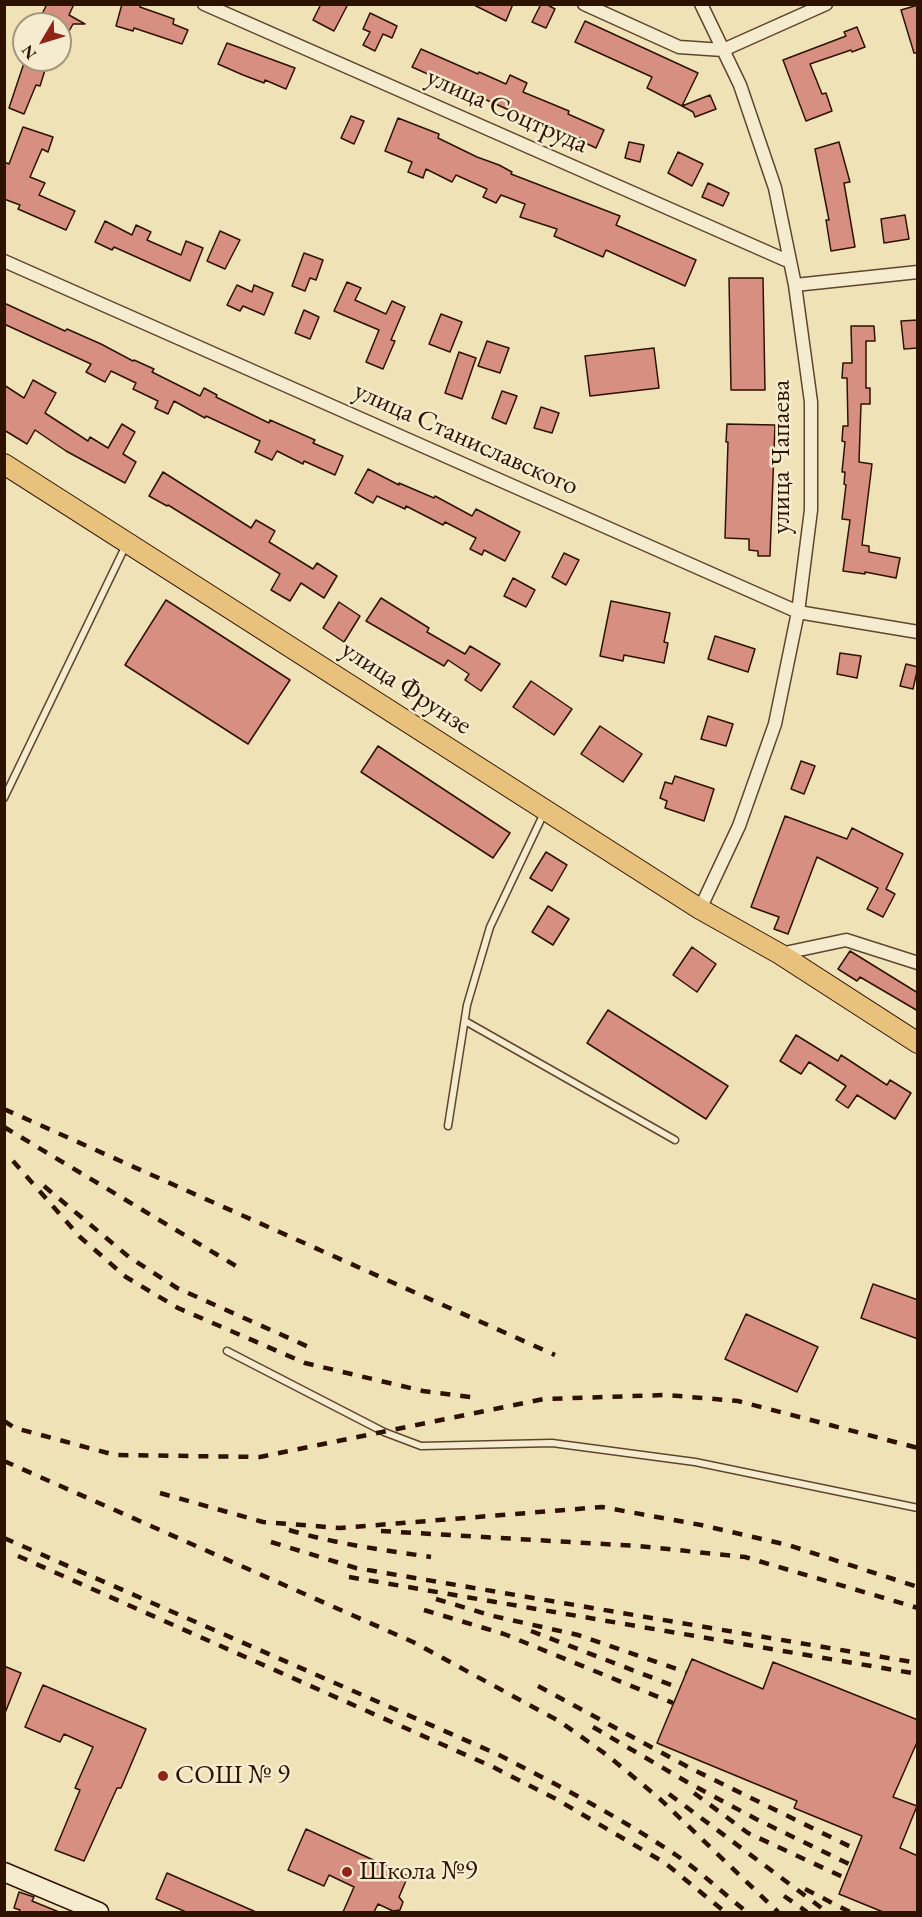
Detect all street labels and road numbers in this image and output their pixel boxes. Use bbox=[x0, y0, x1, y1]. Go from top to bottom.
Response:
street label: улица Соцтруда bbox=[421, 61, 593, 161]
street label: улица Станиславского bbox=[349, 375, 583, 503]
street label: улица Чапаева bbox=[766, 380, 798, 534]
street label: улица Фрунзе bbox=[335, 634, 477, 742]

